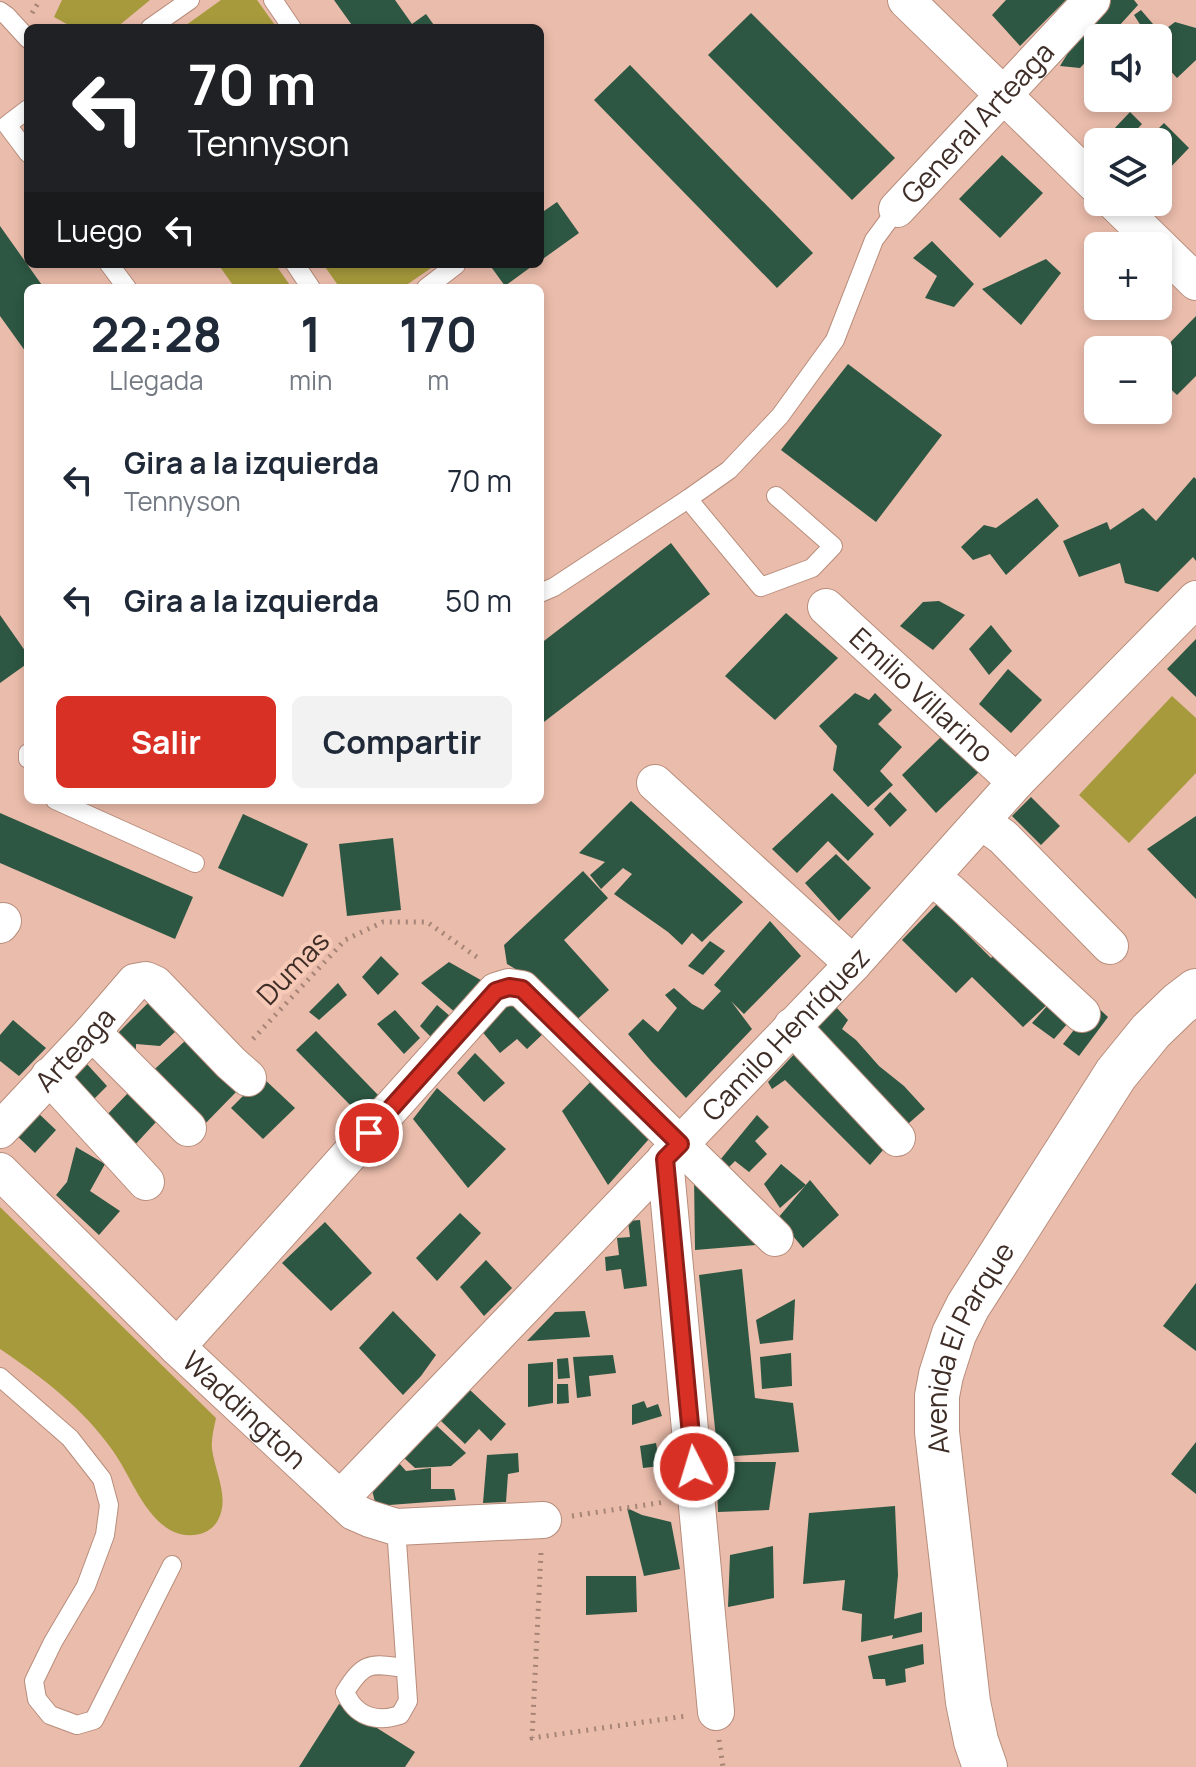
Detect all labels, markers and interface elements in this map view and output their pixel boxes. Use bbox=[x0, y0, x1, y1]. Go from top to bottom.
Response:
map controls bbox=[1084, 24, 1172, 424]
button: sound bbox=[1084, 24, 1172, 112]
street label: General Arteaga bbox=[892, 33, 1062, 211]
text: 70 m bbox=[188, 45, 316, 122]
icon: left bbox=[56, 56, 160, 160]
text: Tennyson bbox=[188, 118, 350, 167]
button: layers bbox=[1084, 128, 1172, 216]
icon: left bbox=[158, 208, 202, 252]
text: Luego bbox=[56, 210, 142, 251]
button: + bbox=[1084, 232, 1172, 320]
text: 22:28 bbox=[91, 301, 222, 366]
text: 1 bbox=[300, 301, 321, 366]
text: 170 bbox=[399, 301, 477, 366]
button: − bbox=[1084, 336, 1172, 424]
text: Llegada bbox=[109, 362, 204, 398]
text: min bbox=[289, 362, 332, 398]
text: m bbox=[427, 362, 449, 398]
text: Gira a la izquierda bbox=[124, 442, 379, 483]
icon: left bbox=[56, 458, 100, 502]
text: 70 m bbox=[447, 460, 512, 501]
text: Tennyson bbox=[124, 483, 241, 519]
icon: left bbox=[56, 578, 100, 622]
text: Gira a la izquierda bbox=[124, 580, 379, 621]
text: 50 m bbox=[445, 580, 512, 621]
street label: Emilio Villarino bbox=[842, 618, 1002, 770]
button: Salir bbox=[56, 696, 276, 788]
button: Compartir bbox=[292, 696, 512, 788]
street label: Dumas bbox=[248, 922, 337, 1013]
street label: Camilo Henríquez bbox=[693, 938, 877, 1129]
street label: Arteaga bbox=[26, 999, 123, 1099]
pin bbox=[335, 1099, 403, 1167]
icon: arrive bbox=[347, 1111, 391, 1155]
street label: Avenida El Parque bbox=[917, 1234, 1022, 1457]
street label: Waddington bbox=[175, 1342, 316, 1477]
position arrow bbox=[652, 1425, 736, 1509]

